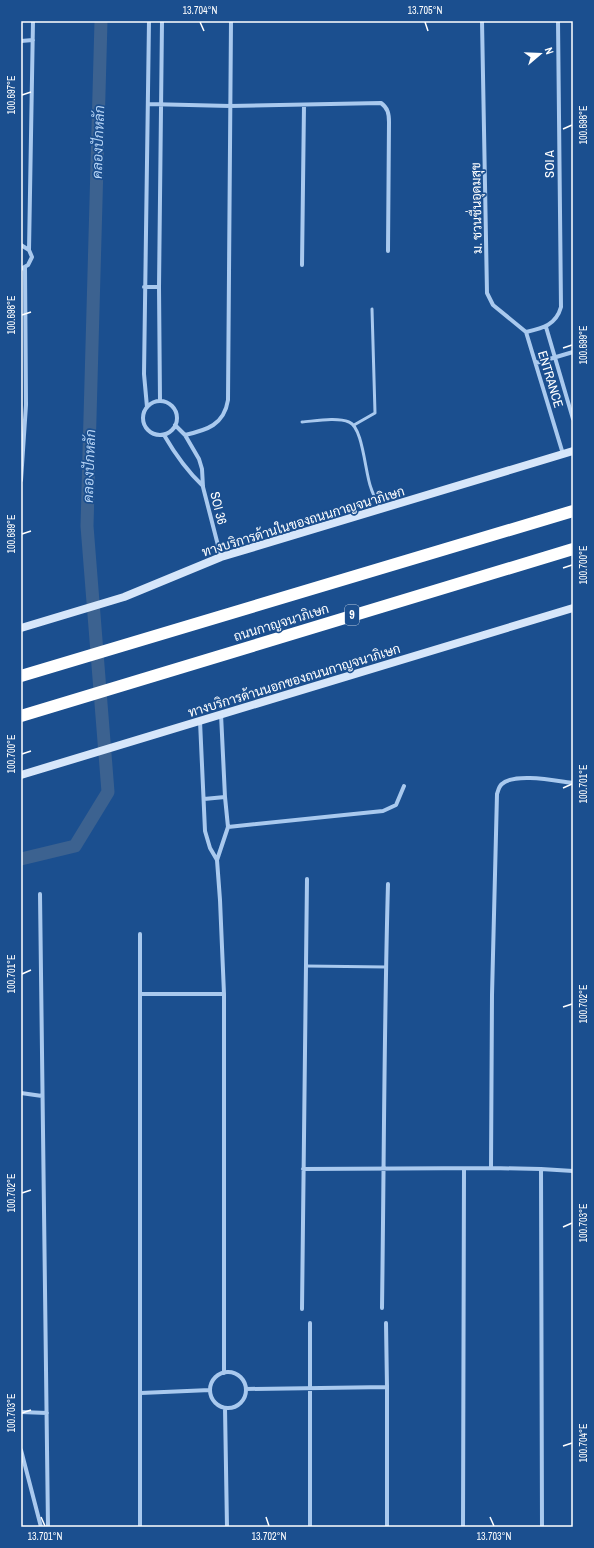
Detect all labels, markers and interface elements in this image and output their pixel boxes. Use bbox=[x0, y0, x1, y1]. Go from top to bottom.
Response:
text: 13.704°N bbox=[183, 4, 218, 17]
text: 13.705°N bbox=[408, 4, 443, 17]
north arrow bbox=[520, 34, 560, 74]
text: N bbox=[542, 45, 557, 56]
text: 100.697°E bbox=[5, 75, 18, 115]
water label: คลองปักหลัก bbox=[88, 105, 108, 179]
text: 100.698°E bbox=[577, 105, 590, 145]
street label: SOI A bbox=[541, 149, 558, 178]
street label: ม. ชวนชื่นอุดมสุข bbox=[463, 162, 487, 254]
text: 100.698°E bbox=[5, 295, 18, 335]
text: 100.699°E bbox=[577, 325, 590, 365]
street label: ENTRANCE bbox=[534, 349, 567, 410]
water label: คลองปักหลัก bbox=[79, 429, 99, 503]
street label: ทางบริการด้านในของถนนกาญจนาภิเษก bbox=[199, 482, 407, 560]
street label: SOI 36 bbox=[206, 490, 231, 526]
text: 100.699°E bbox=[5, 514, 18, 554]
text: 100.700°E bbox=[577, 545, 590, 585]
street label: ถนนกาญจนาภิเษก bbox=[231, 600, 331, 645]
road number: 9 bbox=[345, 605, 359, 625]
street label: ทางบริการด้านนอกของถนนกาญจนาภิเษก bbox=[186, 639, 402, 721]
text: 100.700°E bbox=[5, 734, 18, 774]
text: 100.701°E bbox=[577, 764, 590, 804]
text: 100.701°E bbox=[5, 954, 18, 994]
text: 100.702°E bbox=[577, 984, 590, 1024]
text: 100.702°E bbox=[5, 1173, 18, 1213]
text: 100.703°E bbox=[577, 1203, 590, 1243]
text: 100.703°E bbox=[5, 1393, 18, 1433]
text: 100.704°E bbox=[577, 1423, 590, 1463]
text: 13.701°N bbox=[28, 1530, 63, 1543]
text: 13.702°N bbox=[252, 1530, 287, 1543]
text: 13.703°N bbox=[477, 1530, 512, 1543]

